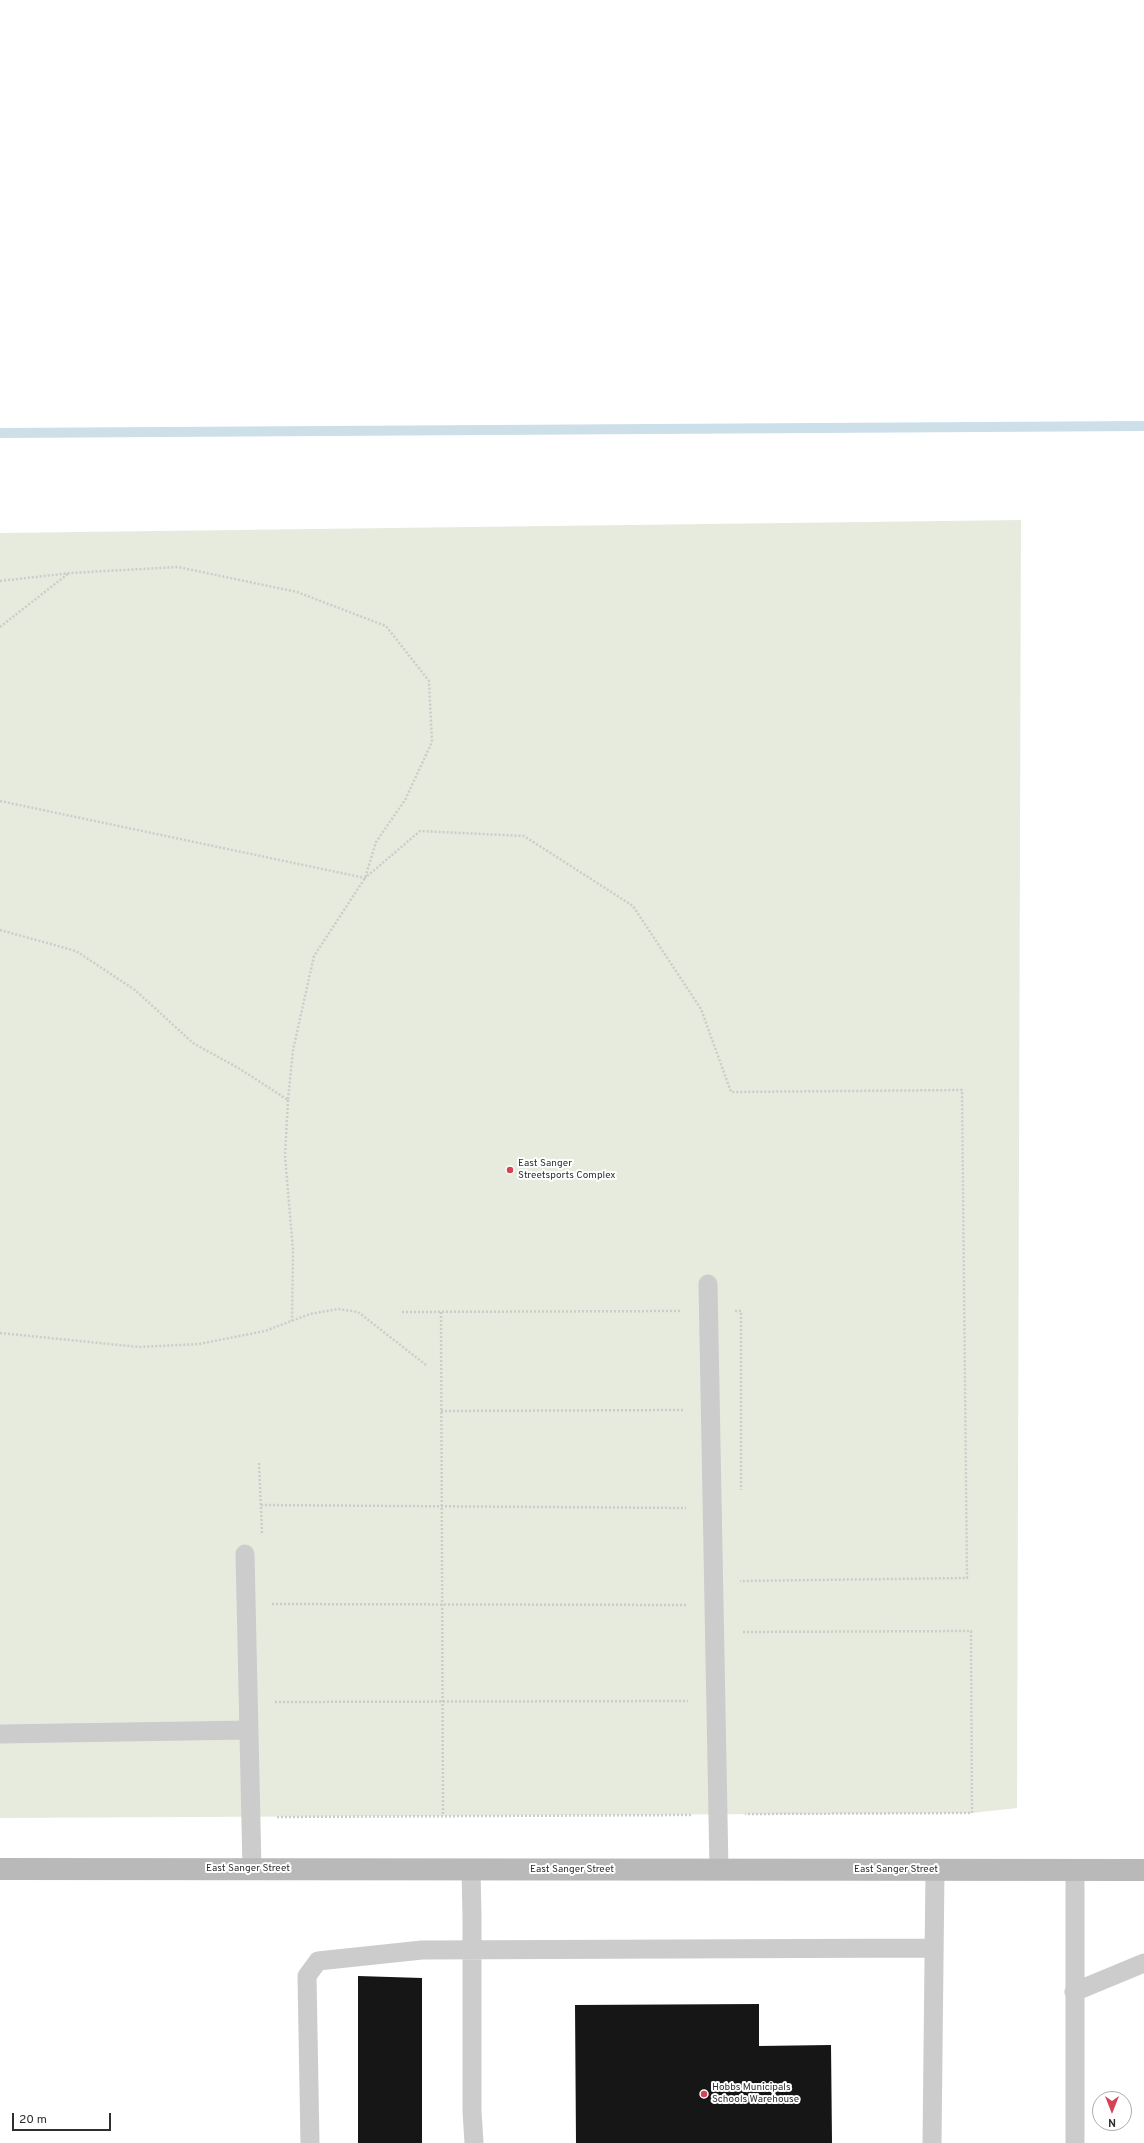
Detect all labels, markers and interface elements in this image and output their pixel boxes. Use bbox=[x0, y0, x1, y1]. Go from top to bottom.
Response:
place label: East Sanger Streetsports Complex bbox=[518, 1158, 615, 1182]
marker: East Sanger Streetsports Complex bbox=[505, 1165, 515, 1175]
street label: East Sanger Street bbox=[206, 1863, 290, 1875]
street label: East Sanger Street bbox=[530, 1864, 614, 1876]
street label: East Sanger Street bbox=[854, 1864, 938, 1876]
place label: Hobbs Municipals Schools Warehouse bbox=[712, 2082, 799, 2106]
marker: Hobbs Municipals Schools Warehouse bbox=[699, 2089, 709, 2099]
north arrow bbox=[1092, 2091, 1132, 2131]
scale bar bbox=[14, 2105, 113, 2131]
text: 20 m bbox=[19, 2112, 47, 2128]
text: N bbox=[1108, 2115, 1116, 2129]

